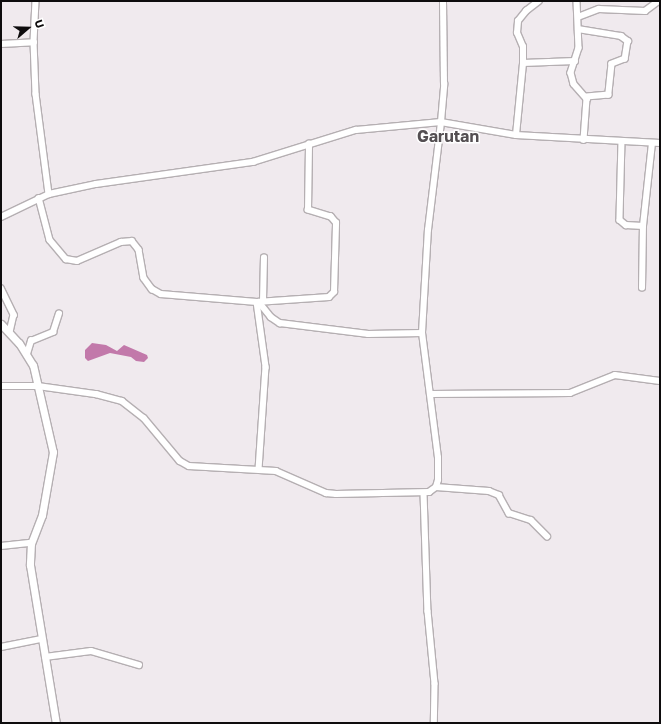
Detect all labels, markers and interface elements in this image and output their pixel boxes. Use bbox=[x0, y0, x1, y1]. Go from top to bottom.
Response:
north arrow bbox=[8, 8, 48, 48]
text: U bbox=[32, 18, 47, 30]
district label: Garutan bbox=[417, 126, 479, 146]

